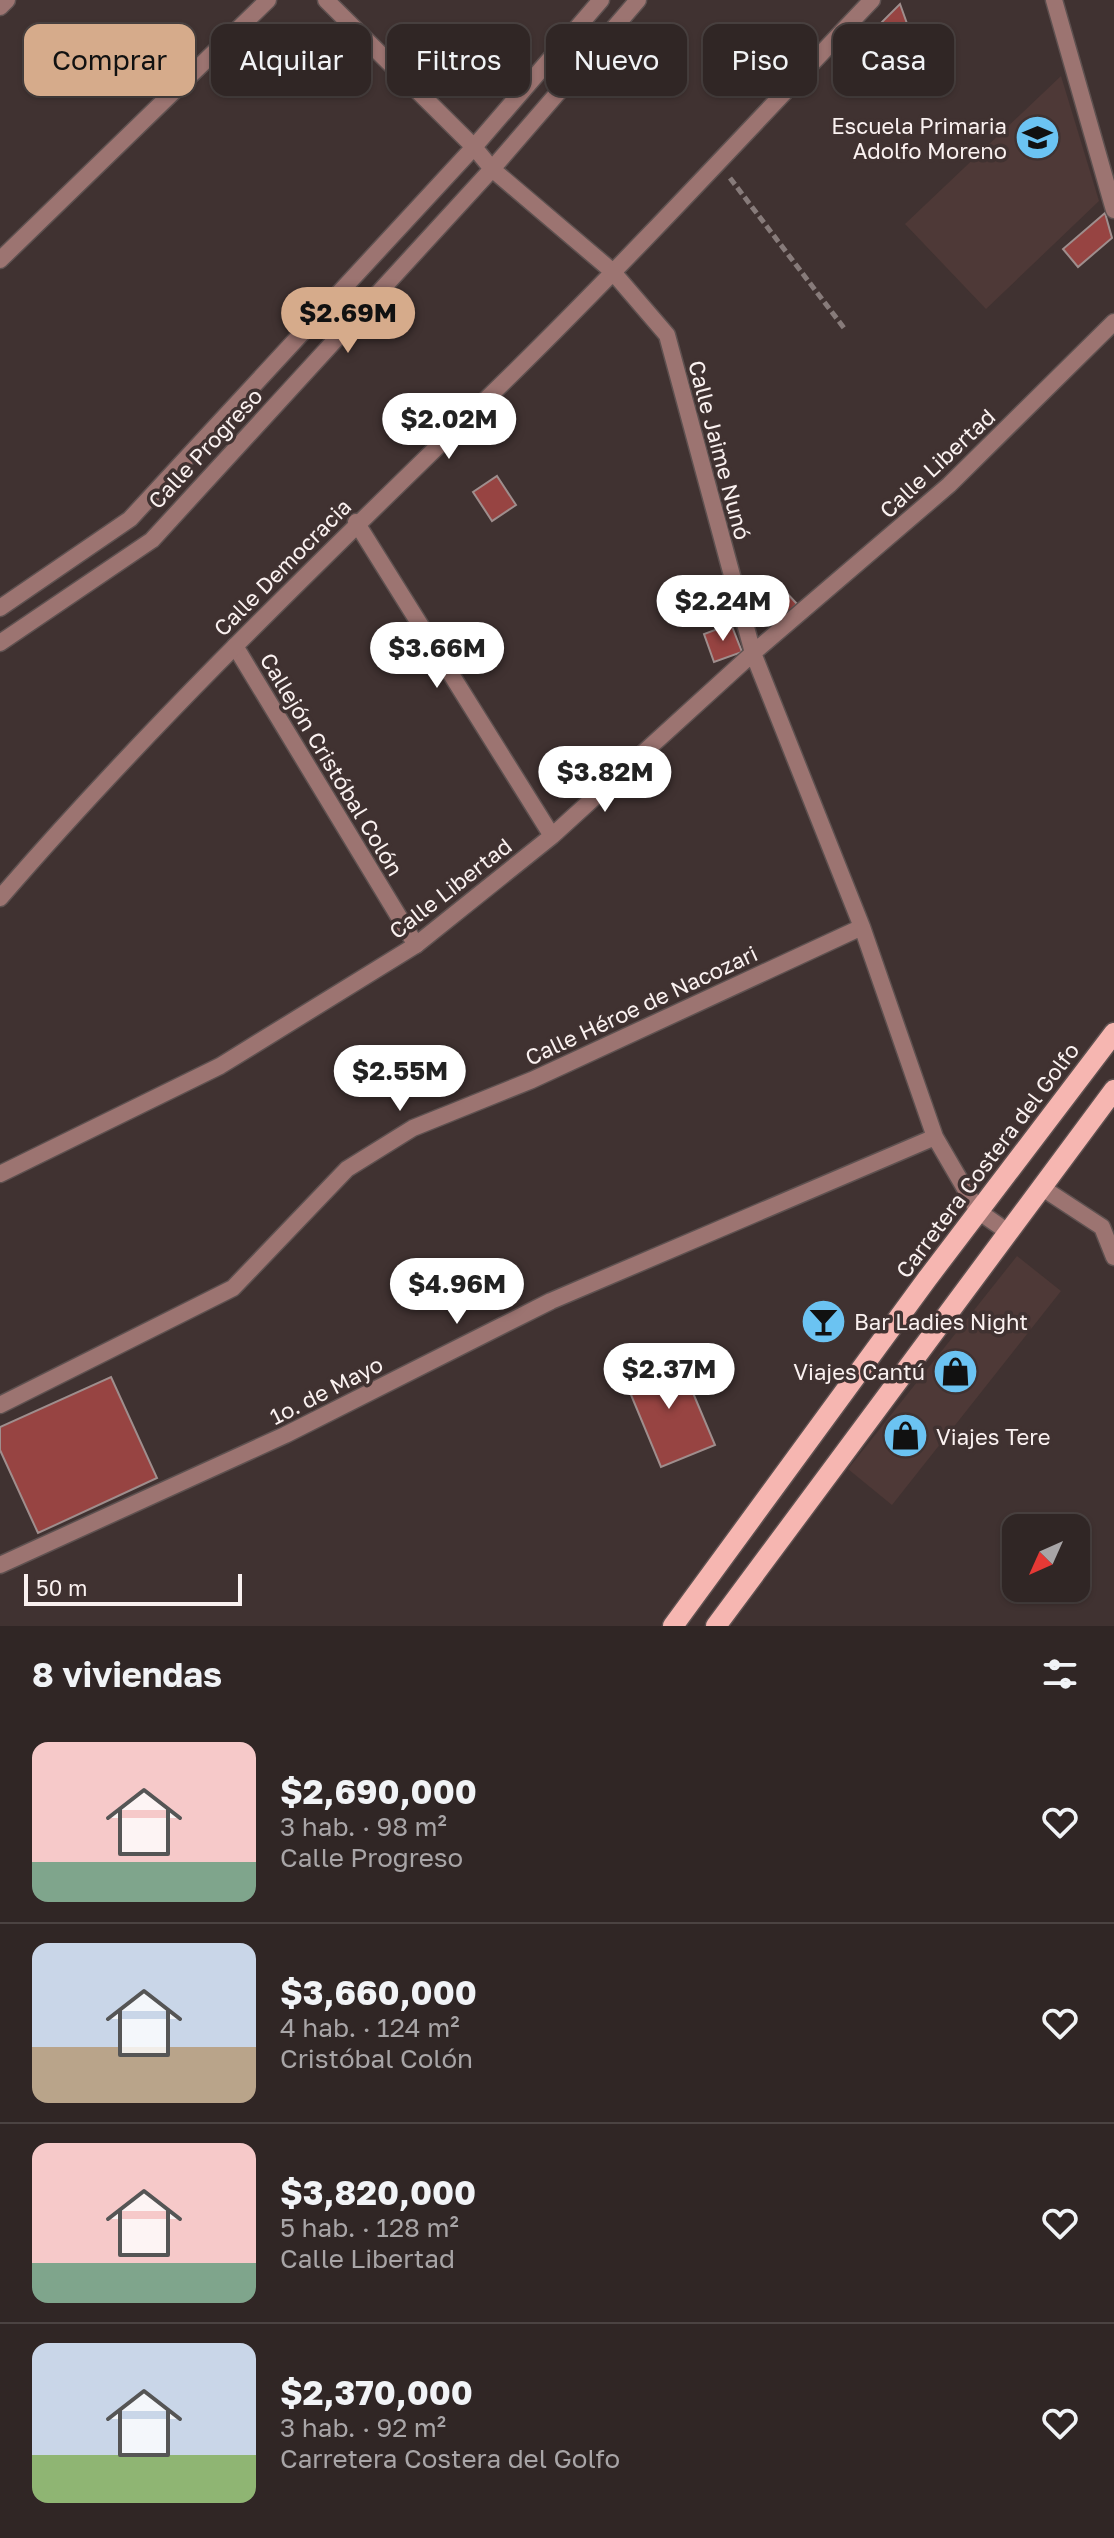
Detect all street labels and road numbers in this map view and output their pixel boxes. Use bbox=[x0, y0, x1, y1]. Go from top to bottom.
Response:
street label: Calle Jaime Nunó bbox=[683, 357, 757, 543]
street label: Calle Progreso bbox=[142, 382, 268, 514]
street label: Calle Libertad bbox=[874, 403, 1000, 523]
street label: Calle Democracia bbox=[208, 493, 356, 641]
street label: Callejón Cristóbal Colón bbox=[255, 648, 409, 880]
street label: Calle Libertad bbox=[383, 832, 517, 944]
street label: Calle Héroe de Nacozari bbox=[521, 939, 761, 1071]
street label: Carretera Costera del Golfo bbox=[890, 1037, 1084, 1283]
street label: 1o. de Mayo bbox=[265, 1350, 387, 1430]

